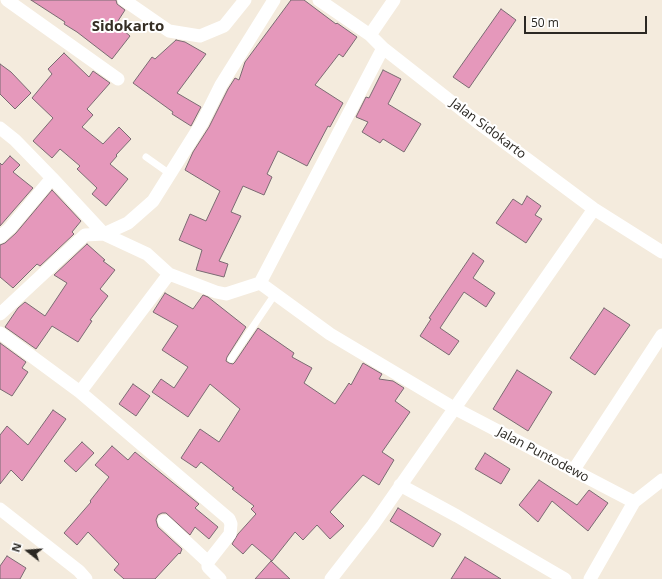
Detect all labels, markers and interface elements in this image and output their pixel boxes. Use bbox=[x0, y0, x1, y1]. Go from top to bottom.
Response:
scale bar bbox=[526, 8, 649, 34]
text: 50 m bbox=[531, 14, 559, 31]
district label: Sidokarto bbox=[92, 18, 164, 36]
street label: Jalan Sidokarto bbox=[447, 96, 529, 162]
street label: Jalan Puntodewo bbox=[494, 424, 592, 486]
north arrow bbox=[8, 531, 48, 571]
text: N bbox=[8, 541, 25, 554]

